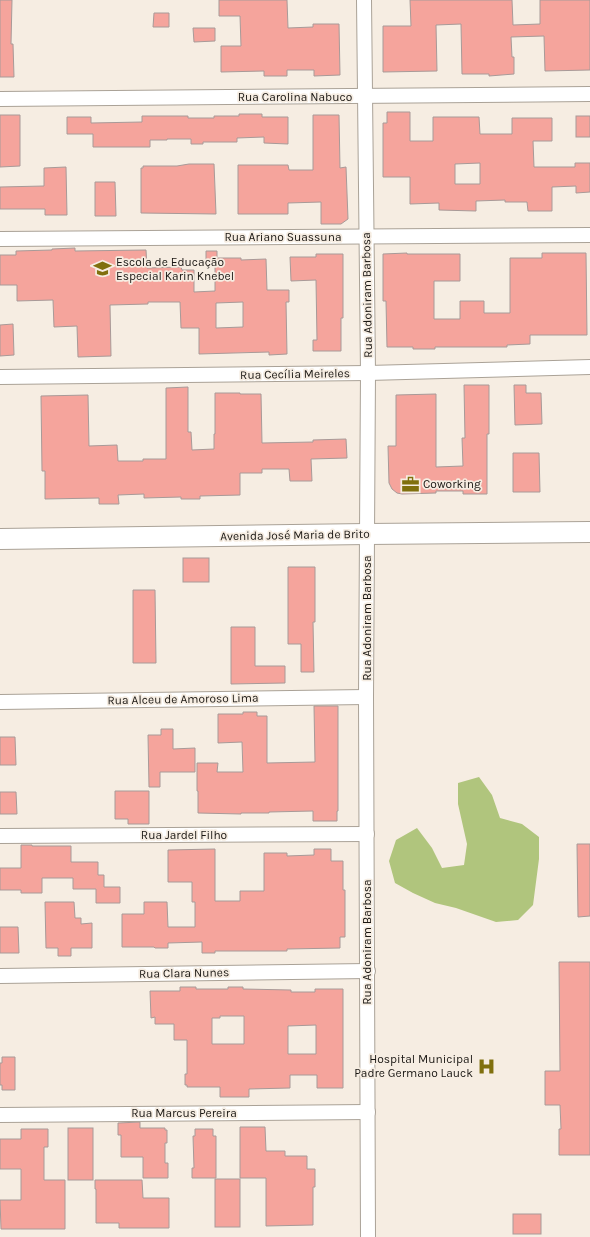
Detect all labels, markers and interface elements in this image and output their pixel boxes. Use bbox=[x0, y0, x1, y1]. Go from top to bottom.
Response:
street label: Rua Carolina Nabuco bbox=[238, 90, 352, 104]
street label: Rua Ariano Suassuna bbox=[225, 230, 342, 244]
street label: Rua Adoniram Barbosa bbox=[359, 232, 375, 358]
place label: Escola de Educação Especial Karin Knebel bbox=[116, 255, 234, 283]
school or university icon: Escola de Educação Especial Karin Knebel bbox=[93, 259, 113, 279]
street label: Rua Cecília Meireles bbox=[240, 366, 350, 382]
office icon: Coworking bbox=[400, 474, 420, 494]
place label: Coworking bbox=[423, 477, 481, 491]
street label: Avenida José Maria de Brito bbox=[220, 527, 370, 543]
street label: Rua Adoniram Barbosa bbox=[360, 555, 374, 681]
street label: Rua Alceu de Amoroso Lima bbox=[107, 691, 259, 707]
street label: Rua Jardel Filho bbox=[141, 828, 227, 842]
street label: Rua Adoniram Barbosa bbox=[360, 879, 374, 1005]
street label: Rua Clara Nunes bbox=[139, 965, 229, 981]
place label: Hospital Municipal Padre Germano Lauck bbox=[354, 1052, 473, 1080]
hospital icon: Hospital Municipal Padre Germano Lauck bbox=[476, 1056, 496, 1076]
street label: Rua Marcus Pereira bbox=[131, 1106, 237, 1120]

